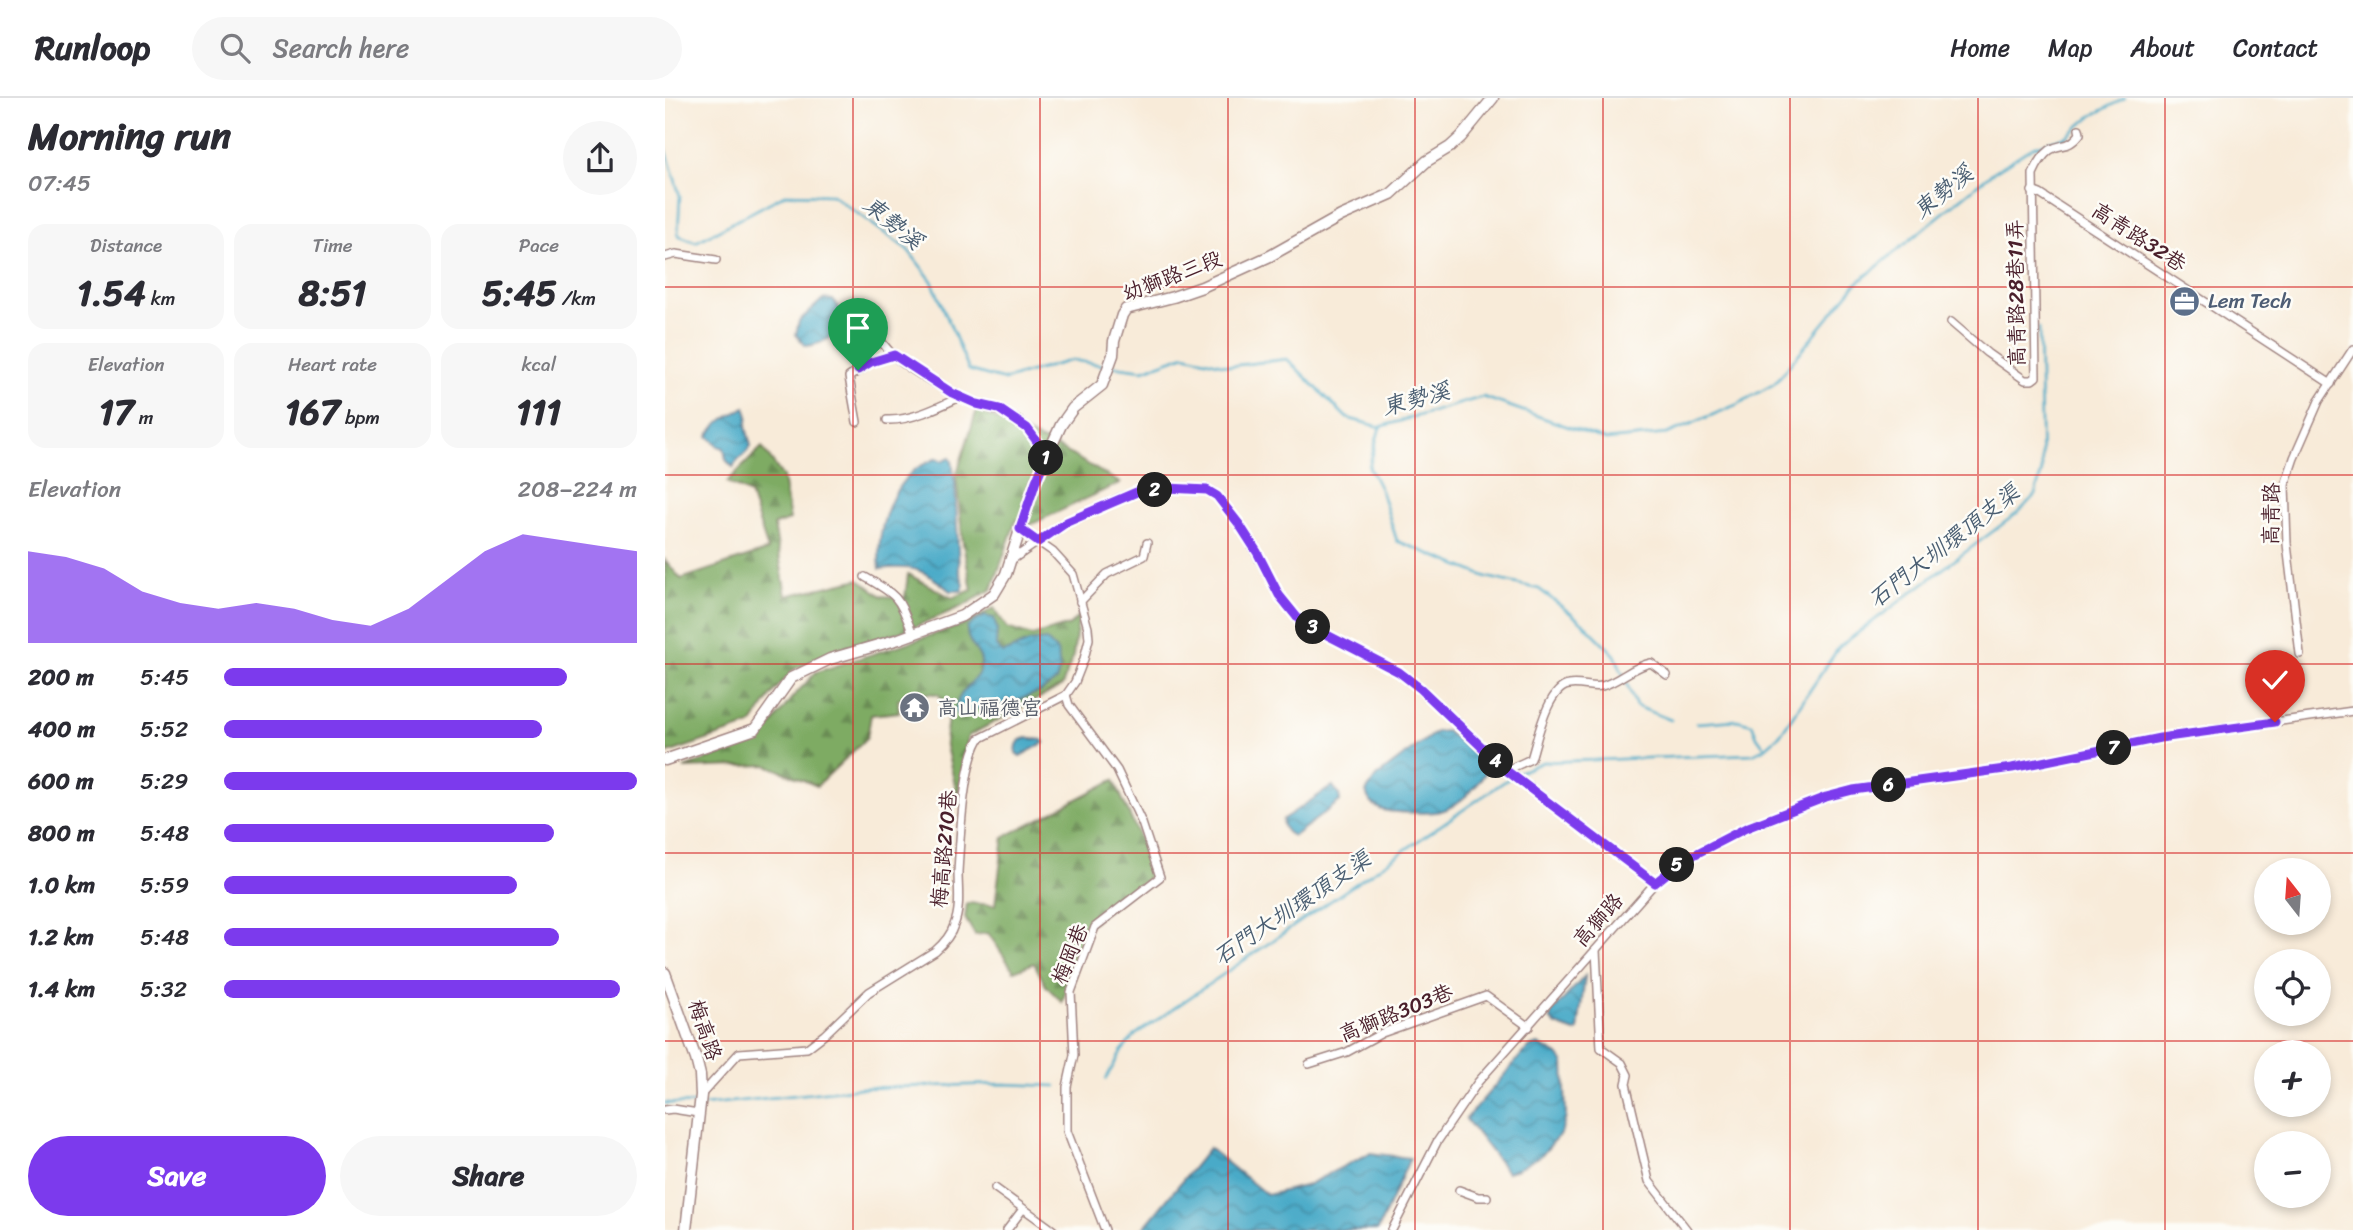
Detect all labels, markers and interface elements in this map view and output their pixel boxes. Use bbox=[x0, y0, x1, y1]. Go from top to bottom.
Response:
search box bbox=[192, 17, 682, 80]
text: Runloop bbox=[35, 19, 150, 77]
text: Search here bbox=[272, 25, 409, 71]
text: Home bbox=[1950, 27, 2010, 69]
text: Map bbox=[2048, 27, 2092, 69]
text: About bbox=[2130, 27, 2195, 69]
text: Contact bbox=[2233, 27, 2318, 69]
icon: search bbox=[216, 29, 254, 67]
text: Morning run bbox=[28, 103, 231, 170]
button: share bbox=[563, 121, 637, 195]
water label: 東勢溪 bbox=[1903, 153, 1984, 230]
text: 07:45 bbox=[28, 163, 91, 204]
water label: 東勢溪 bbox=[853, 185, 934, 262]
street label: 高青路32巷 bbox=[2084, 192, 2194, 282]
street label: 高青路28巷11弄 bbox=[1996, 219, 2036, 367]
text: Distance bbox=[90, 229, 162, 262]
text: Time bbox=[312, 229, 353, 262]
text: Pace bbox=[519, 229, 559, 262]
street label: 幼獅路三段 bbox=[1116, 239, 1228, 313]
text: 1.54 bbox=[77, 262, 146, 324]
text: 8:51 bbox=[298, 262, 367, 324]
text: 5:45 bbox=[482, 262, 557, 324]
text: km bbox=[146, 282, 175, 315]
text: /km bbox=[557, 282, 596, 315]
place label: Lem Tech bbox=[2208, 282, 2292, 320]
office icon: Lem Tech bbox=[2168, 284, 2202, 318]
pin bbox=[828, 298, 888, 370]
icon: arrive bbox=[839, 309, 877, 347]
text: Elevation bbox=[88, 348, 165, 381]
text: Heart rate bbox=[288, 348, 377, 381]
text: kcal bbox=[522, 348, 556, 381]
water label: 東勢溪 bbox=[1377, 370, 1457, 428]
text: 17 bbox=[99, 381, 134, 443]
text: 167 bbox=[285, 381, 340, 443]
text: 111 bbox=[516, 381, 561, 443]
text: m bbox=[134, 401, 153, 434]
text: bpm bbox=[340, 401, 380, 434]
pin: 1 bbox=[1029, 440, 1063, 476]
text: 1 bbox=[1041, 441, 1050, 474]
text: Elevation bbox=[28, 469, 121, 510]
text: 208–224 m bbox=[518, 469, 637, 510]
pin: 2 bbox=[1137, 472, 1173, 508]
water label: 石門大圳環頂支渠 bbox=[1859, 472, 2031, 619]
text: 2 bbox=[1149, 473, 1160, 506]
street label: 高青路 bbox=[2251, 482, 2291, 546]
pin: 3 bbox=[1295, 610, 1331, 644]
text: 3 bbox=[1307, 610, 1318, 643]
pin bbox=[2245, 650, 2305, 722]
text: 200 m bbox=[28, 657, 94, 698]
text: 5:45 bbox=[140, 657, 189, 698]
icon: check bbox=[2256, 661, 2294, 699]
place label: 高山福德宮 bbox=[937, 689, 1042, 727]
temple icon: 高山福德宮 bbox=[897, 691, 931, 725]
text: 400 m bbox=[28, 709, 95, 750]
text: 5:52 bbox=[140, 709, 188, 750]
pin: 7 bbox=[2097, 730, 2131, 766]
text: 7 bbox=[2108, 731, 2119, 764]
pin: 4 bbox=[1479, 744, 1513, 778]
text: 4 bbox=[1490, 744, 1501, 777]
text: 600 m bbox=[28, 761, 94, 802]
text: 5:29 bbox=[140, 761, 188, 802]
pin: 6 bbox=[1871, 768, 1907, 802]
text: 6 bbox=[1883, 768, 1894, 801]
street label: 梅高路210巷 bbox=[920, 788, 968, 910]
text: 800 m bbox=[28, 813, 95, 854]
text: 5:48 bbox=[140, 813, 189, 854]
water label: 石門大圳環頂支渠 bbox=[1204, 838, 1381, 976]
pin: 5 bbox=[1660, 848, 1695, 882]
text: 5 bbox=[1671, 848, 1682, 881]
north arrow bbox=[2254, 858, 2331, 934]
map controls bbox=[2254, 858, 2331, 1208]
text: 1.0 km bbox=[28, 865, 95, 906]
text: 5:59 bbox=[140, 865, 189, 906]
street label: 高獅路 bbox=[1563, 884, 1633, 956]
text: 1.2 km bbox=[28, 917, 94, 958]
text: 5:48 bbox=[140, 917, 189, 958]
street label: 梅岡巷 bbox=[1041, 918, 1099, 990]
button: locate bbox=[2254, 949, 2331, 1026]
text: 1.4 km bbox=[28, 969, 95, 1010]
text: 5:32 bbox=[140, 969, 187, 1010]
street label: 高獅路303巷 bbox=[1333, 973, 1459, 1053]
street label: 梅高路 bbox=[677, 994, 733, 1066]
button: + bbox=[2254, 1040, 2331, 1117]
button: − bbox=[2254, 1131, 2331, 1208]
button: Save bbox=[28, 1136, 326, 1216]
button: Share bbox=[340, 1136, 637, 1216]

